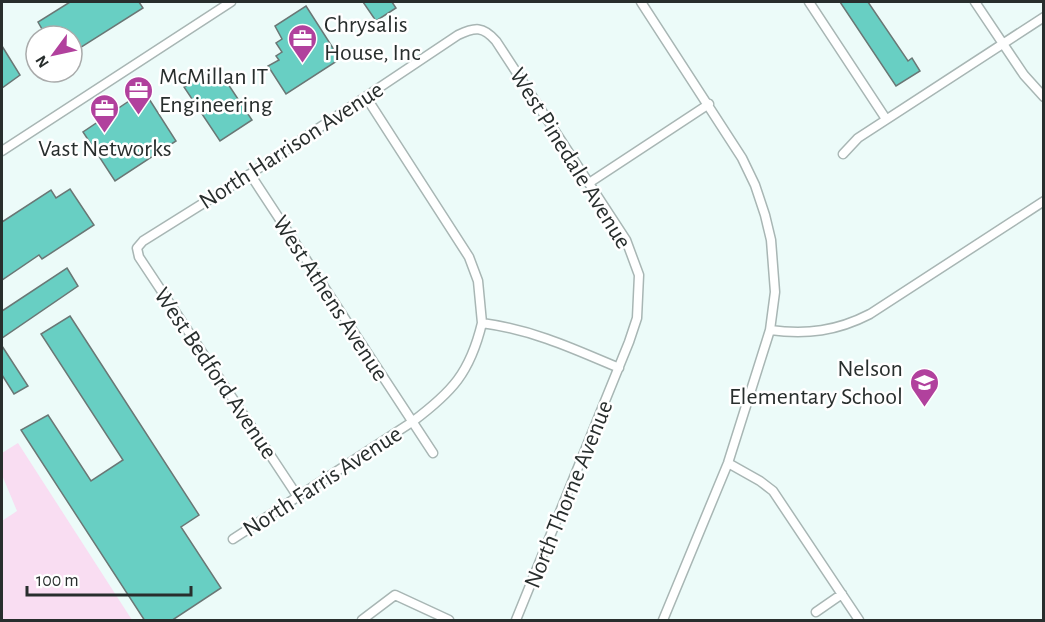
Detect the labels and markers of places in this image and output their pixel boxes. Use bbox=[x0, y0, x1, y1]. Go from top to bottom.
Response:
place label: Chrysalis House, Inc bbox=[324, 13, 420, 65]
office icon: Chrysalis House, Inc bbox=[287, 22, 319, 64]
place label: McMillan IT Engineering bbox=[159, 65, 273, 117]
office icon: McMillan IT Engineering bbox=[122, 74, 154, 116]
office icon: Vast Networks bbox=[89, 92, 121, 134]
place label: Vast Networks bbox=[38, 137, 172, 161]
place label: Nelson Elementary School bbox=[729, 357, 903, 409]
school or university icon: Nelson Elementary School bbox=[908, 366, 940, 408]

